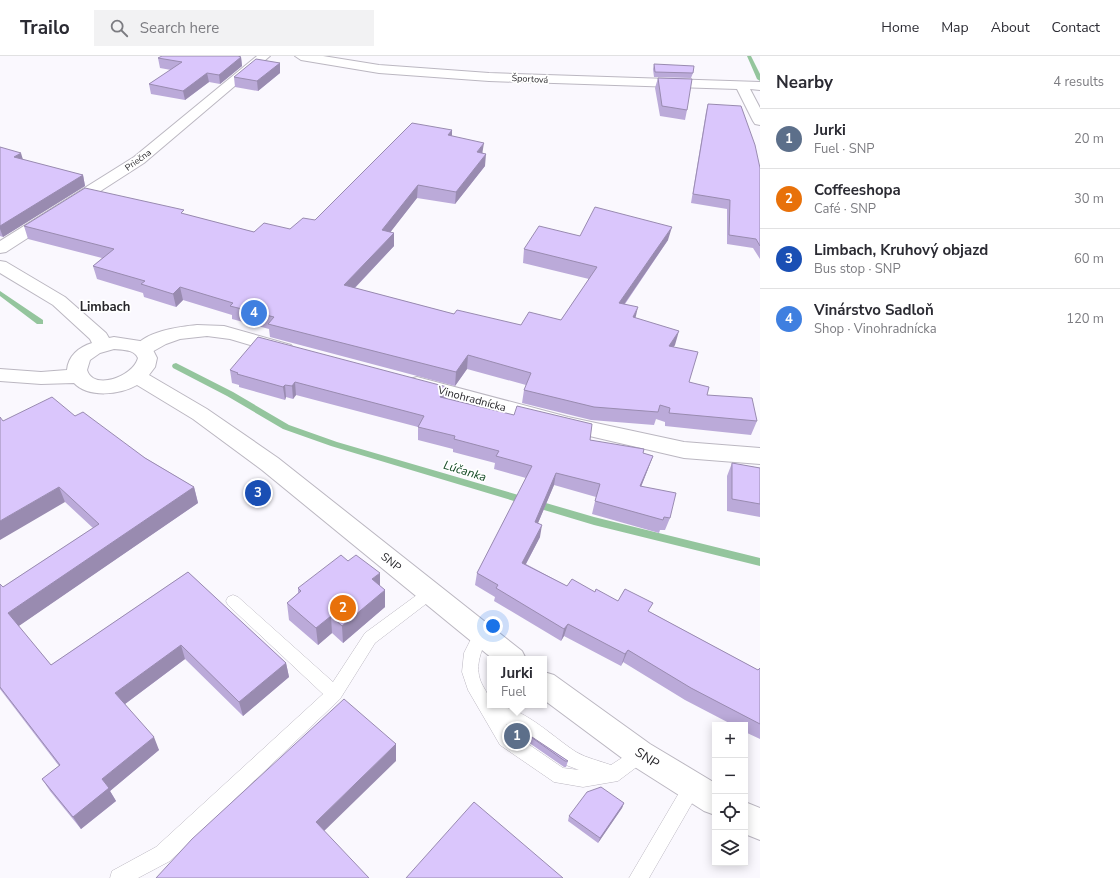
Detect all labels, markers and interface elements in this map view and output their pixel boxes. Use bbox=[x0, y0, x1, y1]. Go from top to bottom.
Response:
search box bbox=[94, 10, 374, 46]
text: Trailo bbox=[20, 15, 70, 41]
icon: search bbox=[108, 17, 130, 39]
text: Search here bbox=[140, 18, 219, 38]
text: Home bbox=[881, 18, 919, 37]
text: Map bbox=[941, 18, 969, 37]
text: About bbox=[991, 18, 1030, 37]
text: Contact bbox=[1052, 18, 1100, 37]
street label: Športová bbox=[511, 71, 549, 86]
text: Nearby bbox=[776, 71, 833, 94]
text: 4 results bbox=[1053, 73, 1104, 91]
text: Jurki bbox=[814, 120, 846, 140]
text: 1 bbox=[785, 130, 793, 148]
text: 20 m bbox=[1074, 130, 1104, 148]
text: Fuel · SNP bbox=[814, 140, 875, 158]
street label: Priečna bbox=[122, 146, 154, 174]
text: Coffeeshopa bbox=[814, 180, 901, 200]
text: 2 bbox=[785, 190, 793, 208]
text: 30 m bbox=[1074, 190, 1104, 208]
text: Café · SNP bbox=[814, 200, 876, 218]
text: Limbach, Kruhový objazd bbox=[814, 240, 988, 260]
text: 3 bbox=[785, 250, 793, 268]
text: 60 m bbox=[1074, 250, 1104, 268]
text: Bus stop · SNP bbox=[814, 260, 901, 278]
district label: Limbach bbox=[80, 298, 130, 316]
pin: 4 bbox=[241, 298, 267, 328]
text: Vinárstvo Sadloň bbox=[814, 300, 934, 320]
text: 4 bbox=[785, 310, 793, 328]
text: 120 m bbox=[1066, 310, 1104, 328]
text: Shop · Vinohradnícka bbox=[814, 320, 937, 338]
street label: Vinohradnícka bbox=[435, 382, 508, 415]
water label: Lúčanka bbox=[442, 457, 488, 485]
pin: 3 bbox=[245, 478, 271, 508]
street label: SNP bbox=[378, 549, 404, 575]
pin: 2 bbox=[330, 593, 356, 623]
your location bbox=[483, 616, 503, 636]
popup bbox=[487, 656, 547, 708]
text: Jurki bbox=[501, 663, 533, 683]
text: Fuel bbox=[501, 683, 526, 701]
pin: 1 bbox=[504, 721, 530, 751]
map controls bbox=[712, 722, 748, 866]
button: + bbox=[712, 722, 748, 758]
street label: SNP bbox=[631, 743, 663, 773]
button: − bbox=[712, 758, 748, 794]
button: locate bbox=[712, 794, 748, 830]
button: layers bbox=[712, 830, 748, 866]

